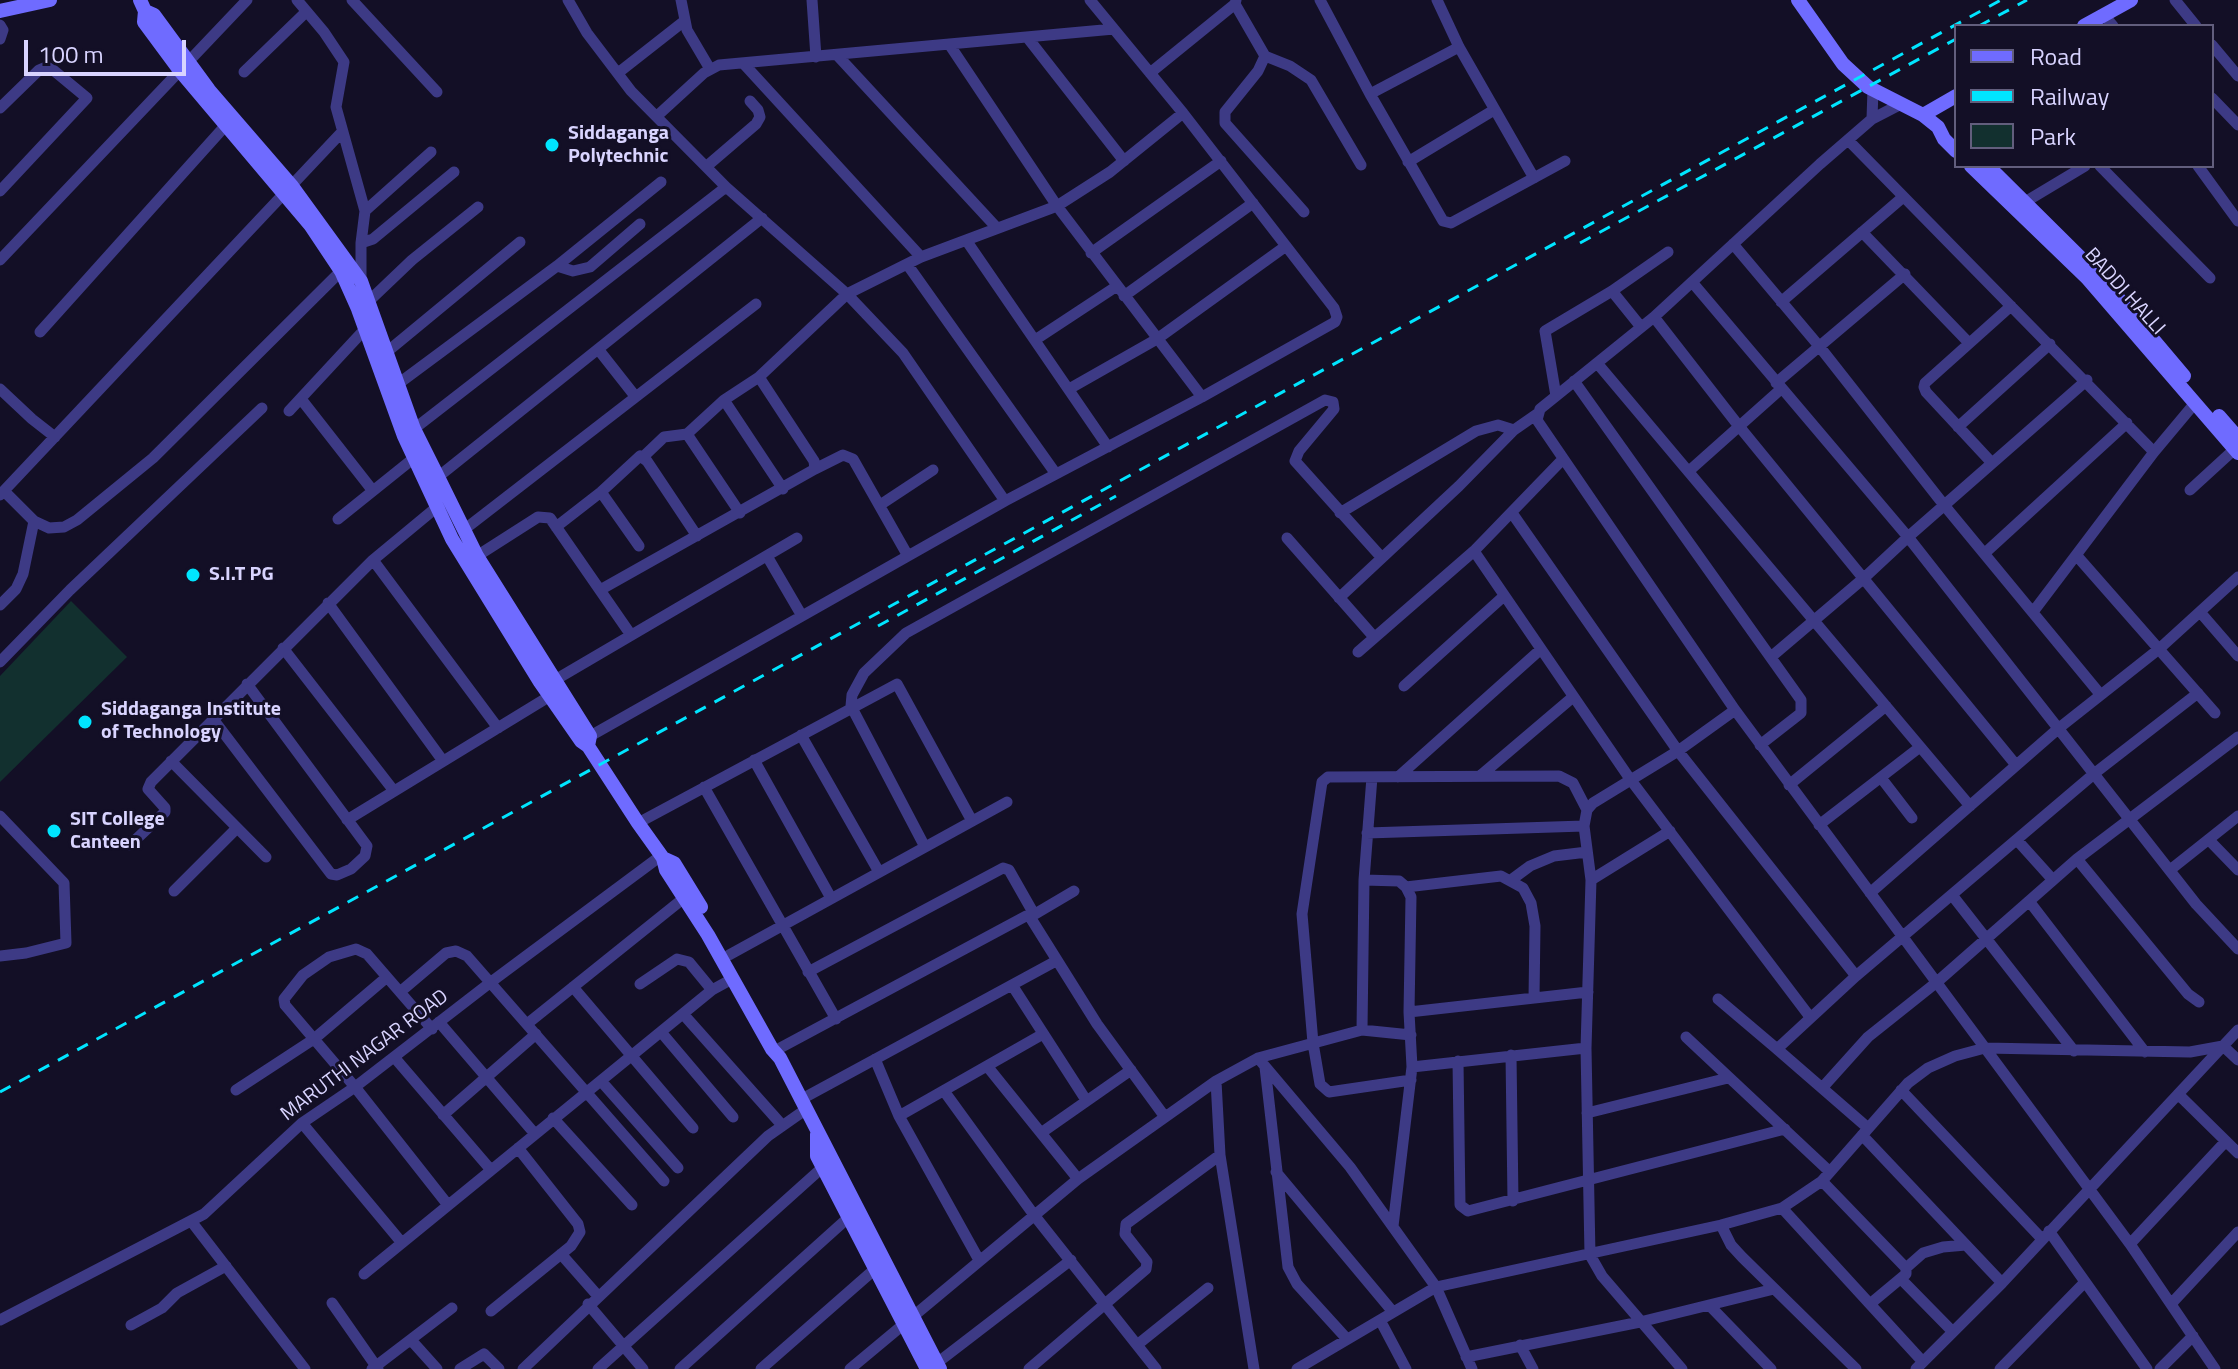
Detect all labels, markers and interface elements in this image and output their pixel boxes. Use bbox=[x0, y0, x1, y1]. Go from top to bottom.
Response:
scale bar bbox=[28, 24, 190, 74]
legend bbox=[1954, 24, 2214, 168]
text: 100 m bbox=[38, 36, 104, 72]
text: Road bbox=[2030, 38, 2082, 74]
text: Railway bbox=[2030, 78, 2109, 114]
text: Park bbox=[2030, 118, 2076, 154]
place label: Siddaganga Polytechnic bbox=[568, 122, 669, 169]
marker: Siddaganga Polytechnic bbox=[543, 136, 561, 154]
street label: BADDI HALLI bbox=[2079, 244, 2169, 340]
place label: S.I.T PG bbox=[209, 563, 274, 587]
marker: S.I.T PG bbox=[184, 566, 202, 584]
place label: Siddaganga Institute of Technology bbox=[101, 698, 281, 745]
marker: Siddaganga Institute of Technology bbox=[76, 713, 94, 731]
place label: SIT College Canteen bbox=[70, 808, 165, 855]
marker: SIT College Canteen bbox=[45, 822, 63, 840]
street label: MARUTHI NAGAR ROAD bbox=[277, 985, 453, 1127]

